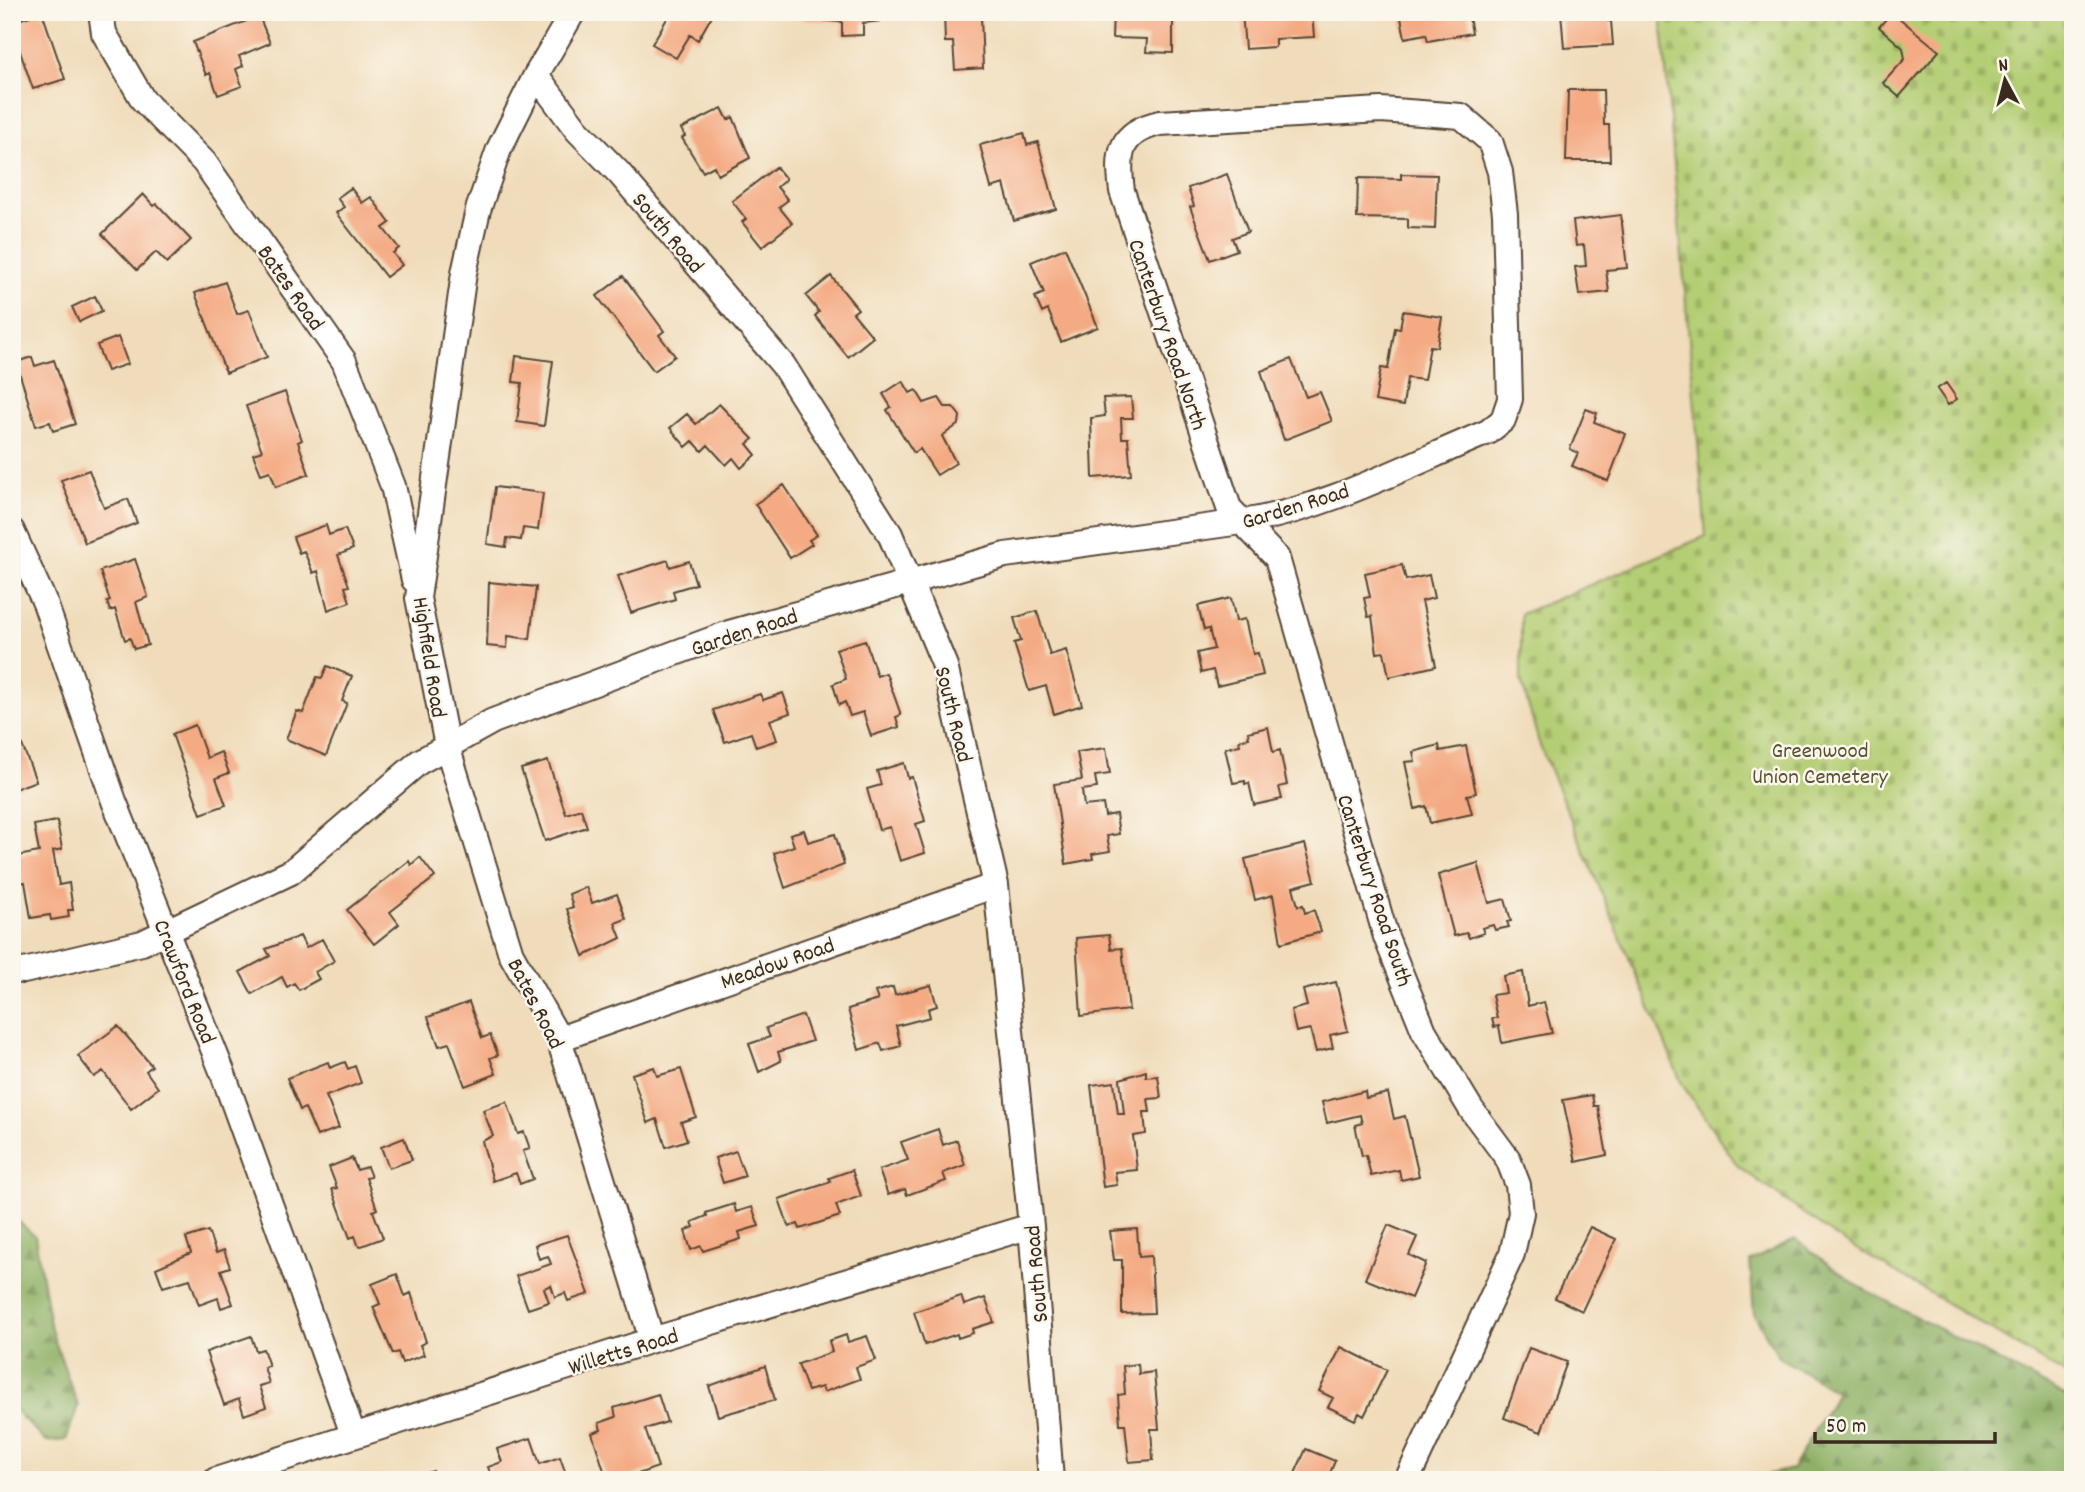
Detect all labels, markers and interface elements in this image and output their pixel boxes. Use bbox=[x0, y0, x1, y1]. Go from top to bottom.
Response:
north arrow bbox=[1969, 46, 2039, 116]
text: N bbox=[1997, 53, 2010, 81]
street label: South Road bbox=[622, 186, 710, 282]
street label: Canterbury Road North bbox=[1117, 235, 1214, 435]
street label: Bates Road bbox=[247, 239, 331, 339]
street label: Garden Road bbox=[1238, 476, 1354, 540]
street label: Highfield Road bbox=[402, 595, 453, 720]
street label: Garden Road bbox=[687, 602, 803, 667]
street label: South Road bbox=[924, 664, 979, 766]
park label: Greenwood Union Cemetery bbox=[1752, 736, 1889, 795]
street label: Canterbury Road South bbox=[1326, 791, 1419, 992]
street label: Crawford Road bbox=[143, 915, 223, 1049]
street label: Meadow Road bbox=[717, 930, 840, 1000]
street label: Bates Road bbox=[497, 953, 571, 1056]
street label: South Road bbox=[1018, 1224, 1059, 1324]
street label: Willetts Road bbox=[565, 1321, 683, 1386]
scale bar bbox=[1815, 1401, 1996, 1445]
text: 50 m bbox=[1826, 1413, 1866, 1443]

